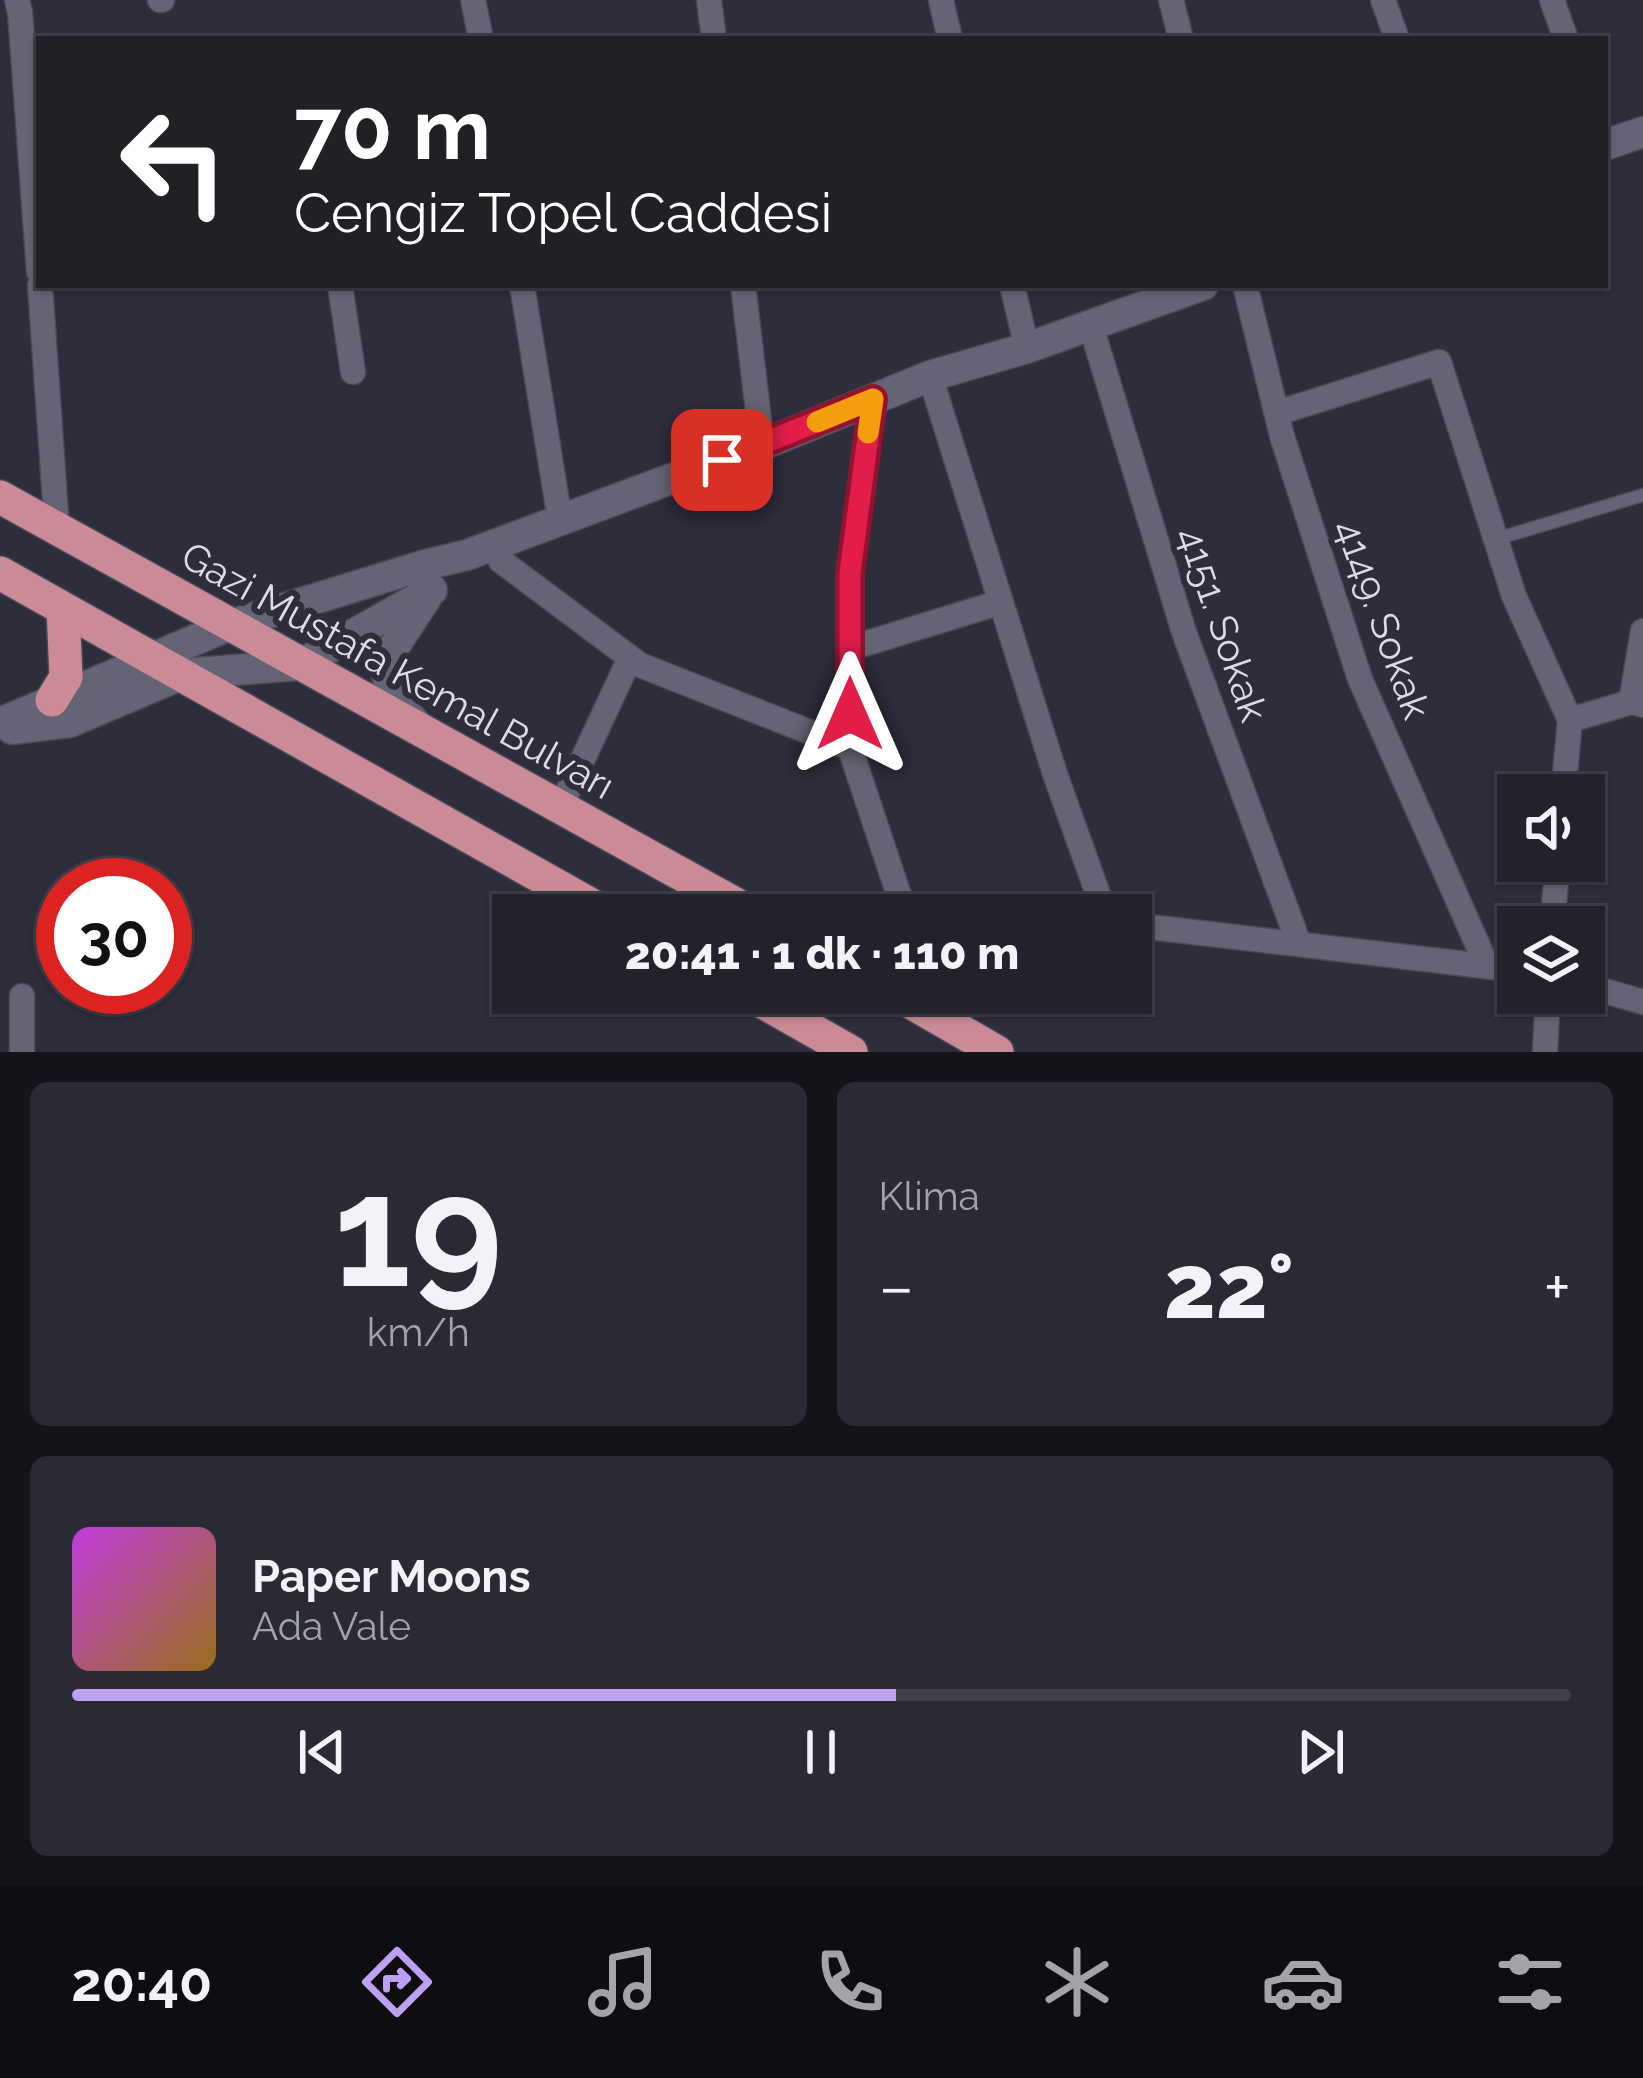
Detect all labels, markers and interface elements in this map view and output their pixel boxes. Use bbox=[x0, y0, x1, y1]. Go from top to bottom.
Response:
text: 70 m bbox=[294, 80, 491, 179]
icon: left bbox=[96, 84, 252, 240]
text: Cengiz Topel Caddesi bbox=[294, 181, 832, 245]
pin bbox=[671, 409, 773, 511]
icon: arrive bbox=[689, 427, 755, 493]
street label: 4149. Sokak bbox=[1326, 513, 1440, 725]
street label: 4151. Sokak bbox=[1168, 521, 1278, 728]
street label: Gazi Mustafa Kemal Bulvarı bbox=[174, 532, 622, 808]
position arrow bbox=[787, 651, 913, 777]
map controls bbox=[1497, 774, 1605, 1014]
button: sound bbox=[1497, 774, 1605, 882]
speed limit sign: 30 bbox=[36, 858, 192, 1014]
button: layers bbox=[1497, 906, 1605, 1014]
text: 20:41 · 1 dk · 110 m bbox=[625, 927, 1019, 980]
text: 19 bbox=[334, 1139, 503, 1323]
text: Klima bbox=[879, 1173, 980, 1219]
text: 22° bbox=[1164, 1233, 1294, 1339]
text: − bbox=[879, 1248, 914, 1325]
text: + bbox=[1544, 1248, 1571, 1325]
text: km/h bbox=[367, 1309, 470, 1355]
text: Paper Moons bbox=[252, 1550, 531, 1603]
text: Ada Vale bbox=[252, 1603, 411, 1649]
icon: previous bbox=[289, 1719, 355, 1785]
icon: pause bbox=[788, 1719, 854, 1785]
icon: next bbox=[1288, 1719, 1354, 1785]
icon: directions bbox=[355, 1940, 439, 2024]
icon: music bbox=[581, 1940, 665, 2024]
icon: phone bbox=[808, 1940, 892, 2024]
icon: climate bbox=[1035, 1940, 1119, 2024]
icon: car bbox=[1261, 1940, 1345, 2024]
icon: filters bbox=[1488, 1940, 1572, 2024]
text: 20:40 bbox=[71, 1950, 212, 2014]

